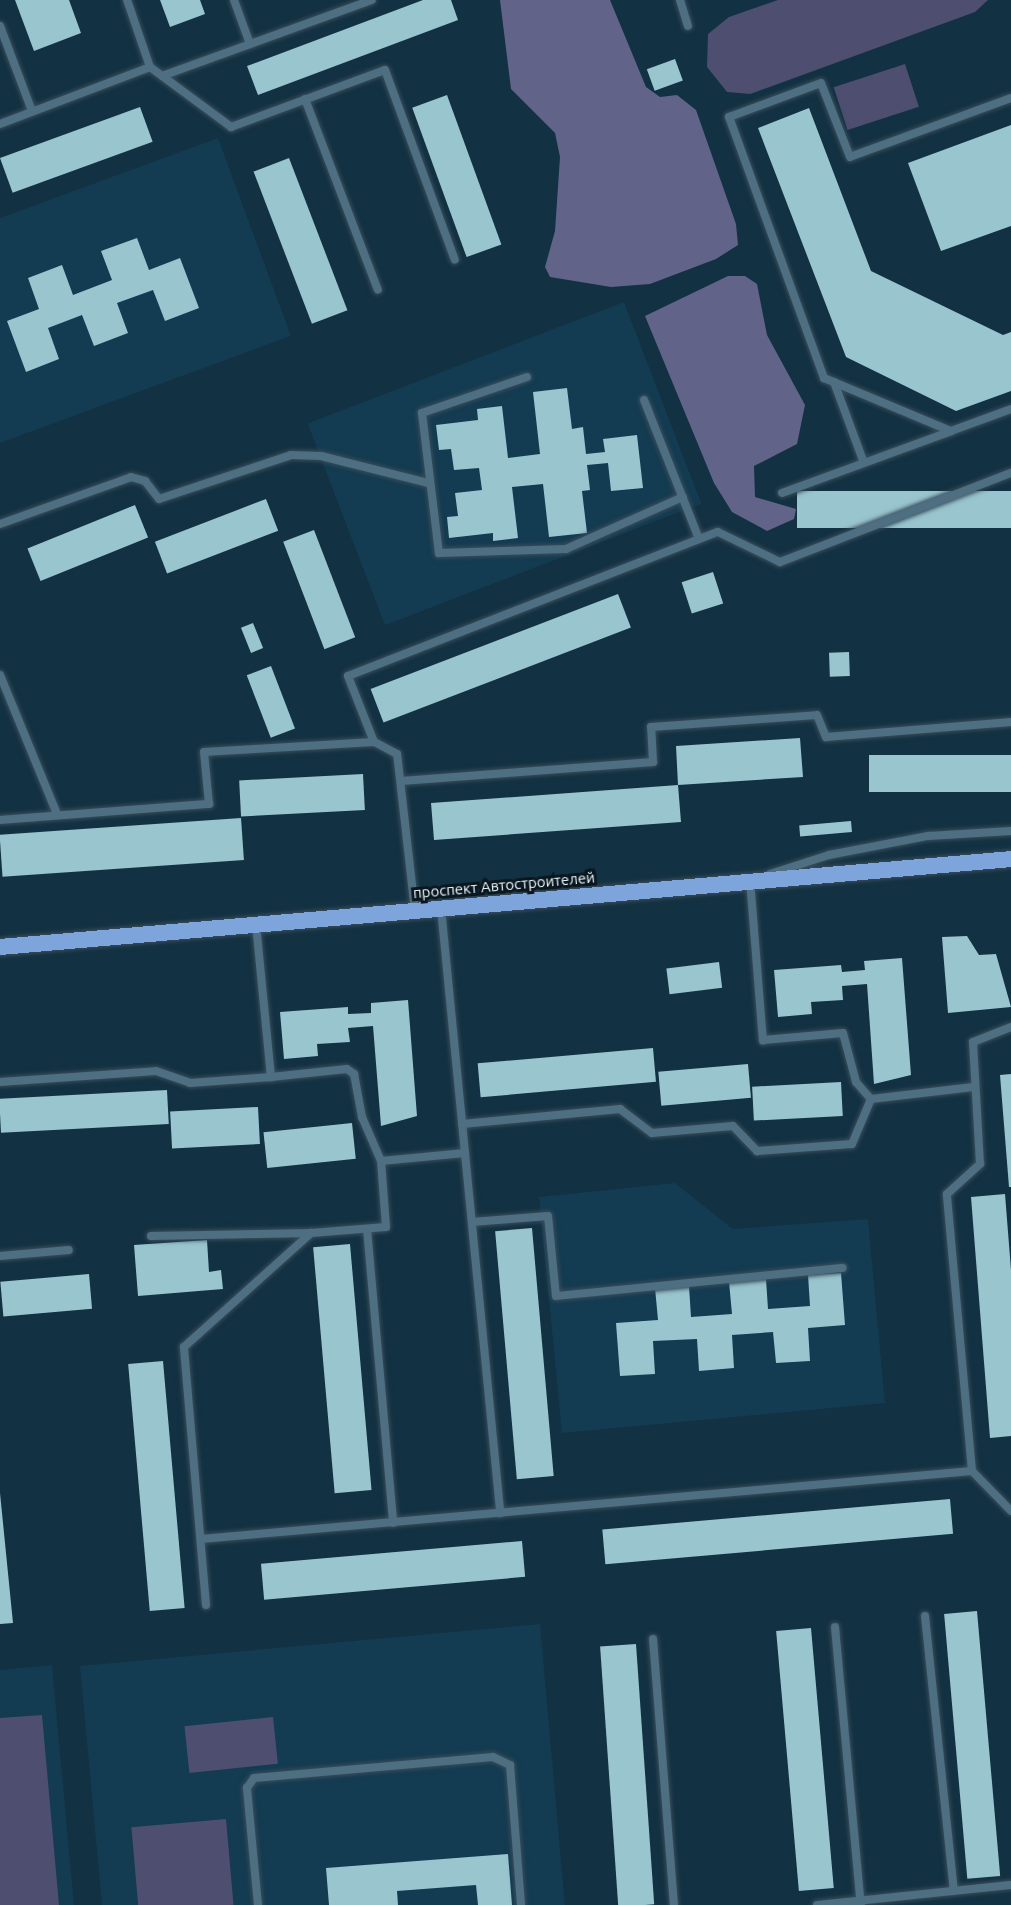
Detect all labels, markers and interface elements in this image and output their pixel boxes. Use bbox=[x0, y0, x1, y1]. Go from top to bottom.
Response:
street label: проспект Автостроителей bbox=[412, 868, 596, 902]

